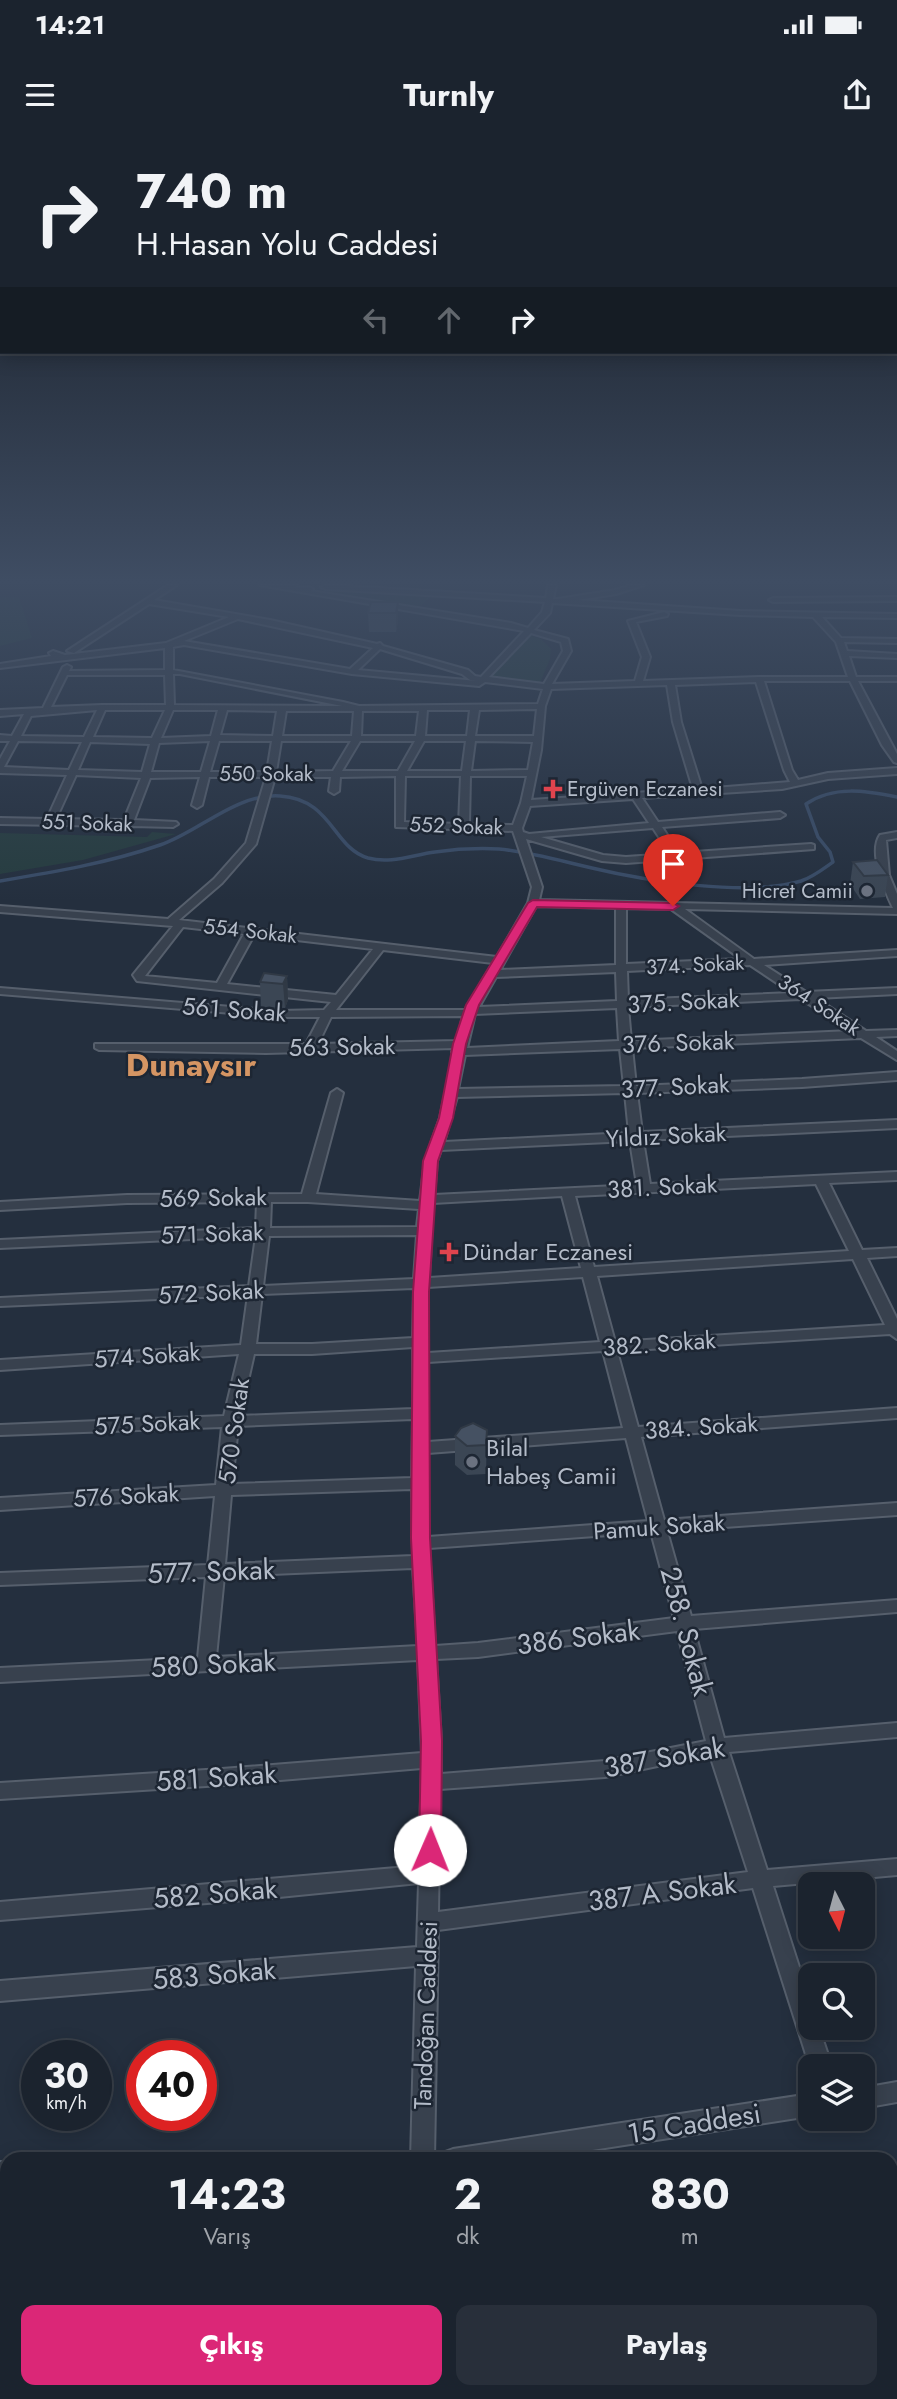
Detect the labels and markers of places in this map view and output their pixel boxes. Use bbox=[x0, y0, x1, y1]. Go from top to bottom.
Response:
place label: Ergüven Eczanesi bbox=[567, 774, 723, 804]
marker: Ergüven Eczanesi bbox=[545, 781, 561, 797]
pin bbox=[643, 834, 703, 906]
place label: Hicret Camii bbox=[742, 876, 853, 906]
marker: Hicret Camii bbox=[859, 883, 875, 899]
place label: Dündar Eczanesi bbox=[463, 1234, 633, 1269]
marker: Dündar Eczanesi bbox=[441, 1244, 457, 1260]
place label: Bilal Habeş Camii bbox=[486, 1430, 617, 1493]
marker: Bilal Habeş Camii bbox=[464, 1454, 480, 1470]

